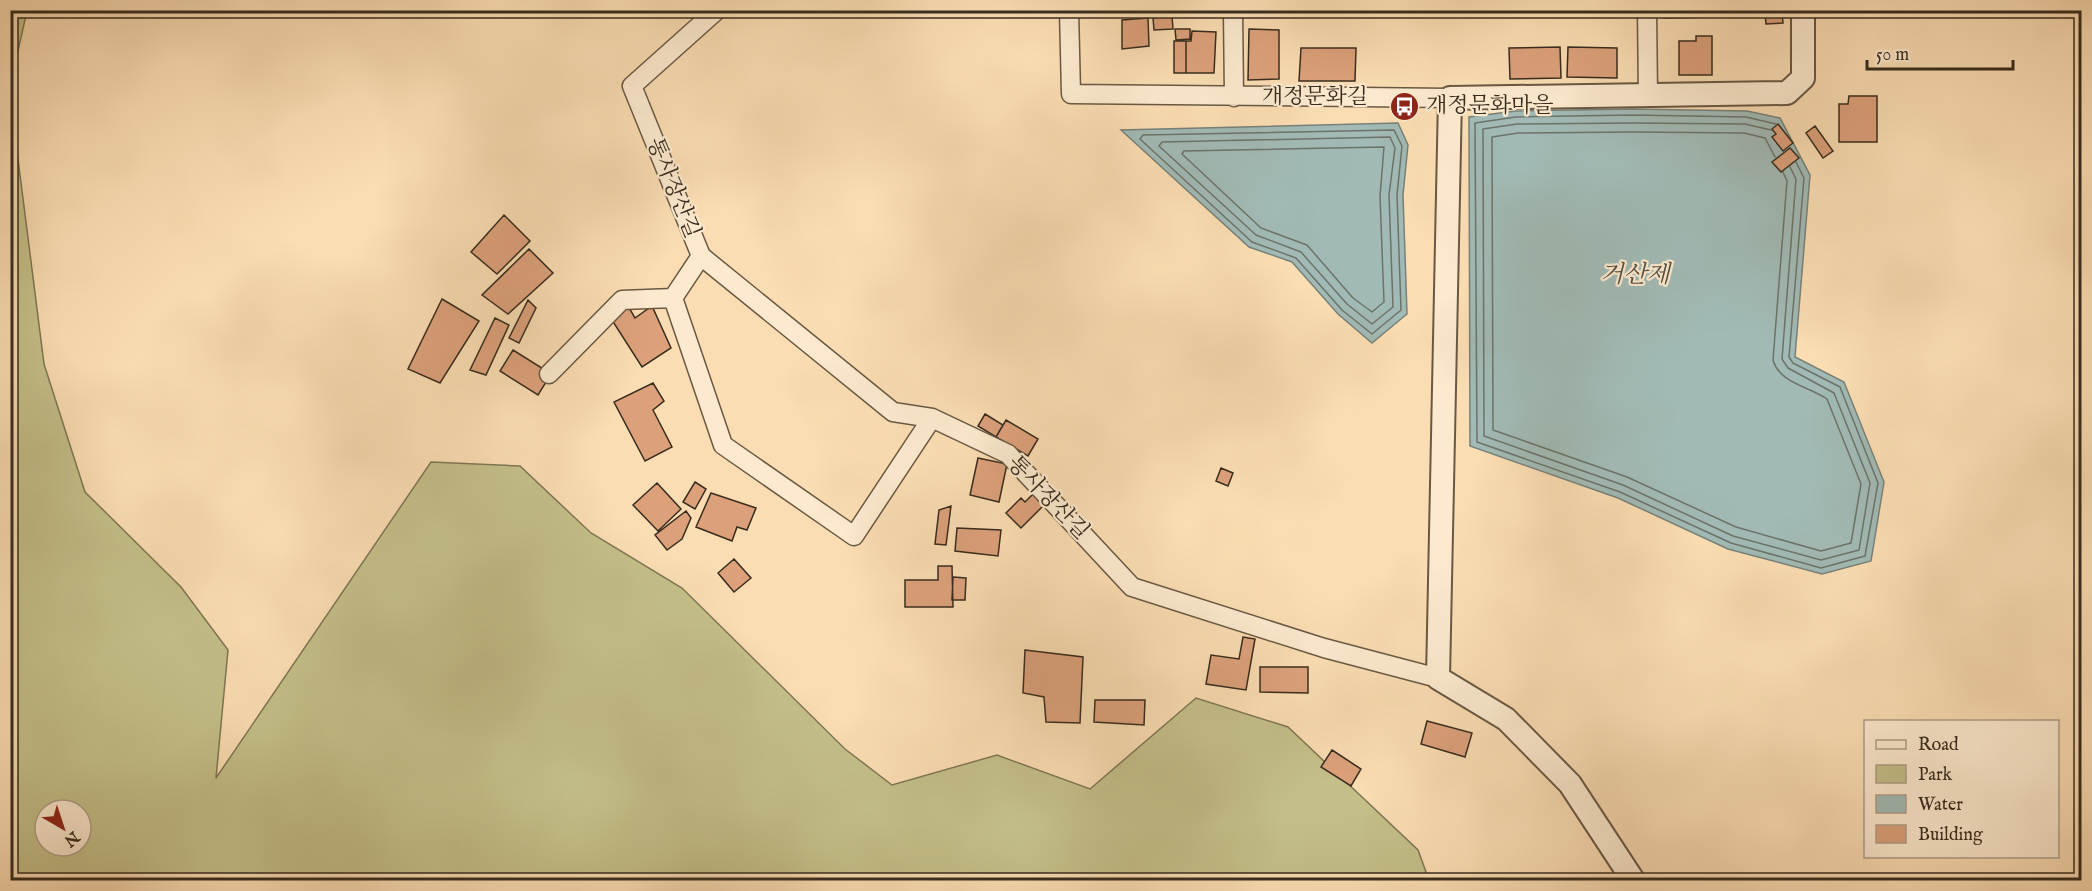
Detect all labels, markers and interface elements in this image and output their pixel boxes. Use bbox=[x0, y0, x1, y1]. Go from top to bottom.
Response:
scale bar bbox=[1867, 33, 2012, 71]
text: 50 m bbox=[1876, 44, 1909, 67]
street label: 개정문화길 bbox=[1262, 83, 1368, 111]
bus stop icon: 개정문화마을 bbox=[1389, 90, 1421, 122]
place label: 개정문화마을 bbox=[1426, 92, 1554, 120]
street label: 통사장산길 bbox=[640, 133, 706, 243]
water label: 거산제 bbox=[1600, 260, 1673, 291]
street label: 통사장산길 bbox=[1001, 450, 1095, 546]
legend bbox=[1864, 720, 2059, 858]
text: Road bbox=[1918, 734, 1959, 757]
text: Park bbox=[1918, 764, 1953, 787]
text: Water bbox=[1918, 794, 1963, 817]
north arrow bbox=[33, 798, 93, 858]
text: Building bbox=[1918, 824, 1983, 847]
text: N bbox=[59, 825, 84, 850]

